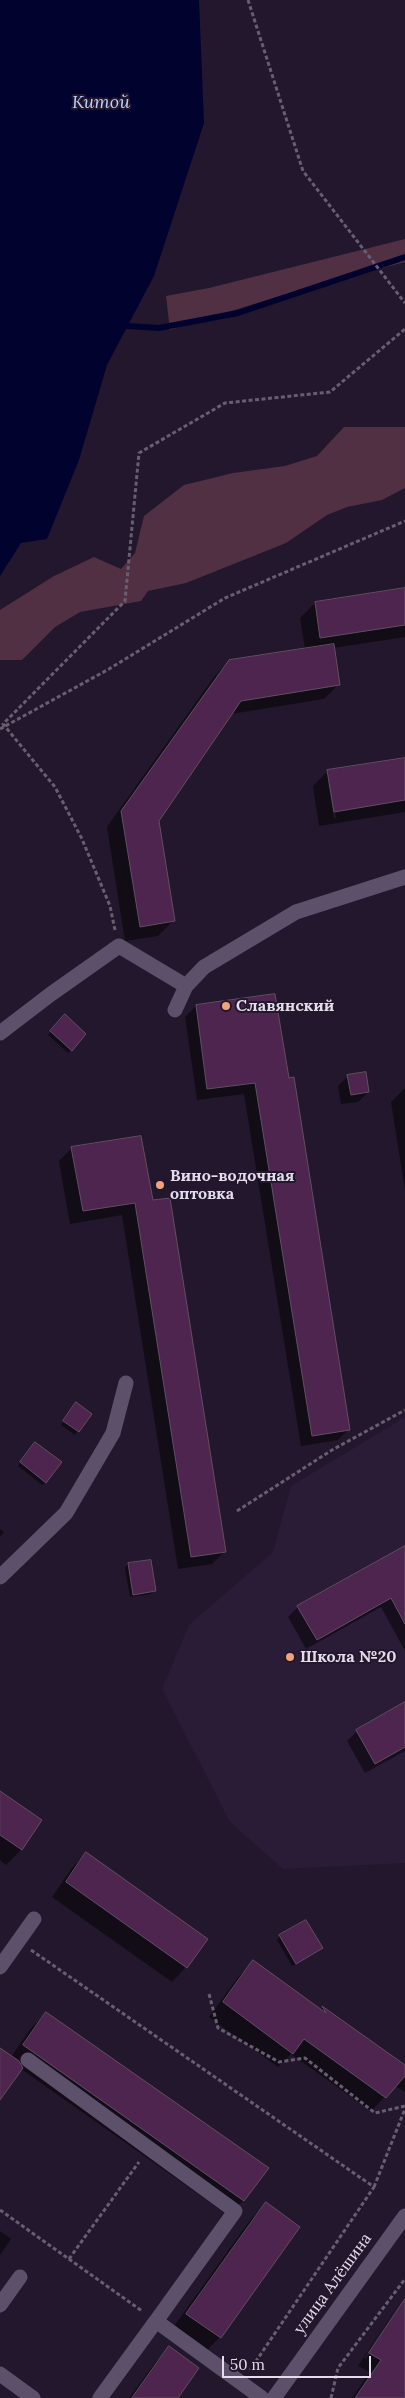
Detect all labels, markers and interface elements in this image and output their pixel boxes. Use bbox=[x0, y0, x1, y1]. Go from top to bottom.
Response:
water label: Китой bbox=[72, 92, 130, 114]
place label: Славянский bbox=[236, 996, 334, 1016]
marker: Славянский bbox=[220, 1000, 232, 1012]
place label: Вино-водочная оптовка bbox=[170, 1166, 294, 1204]
marker: Вино-водочная оптовка bbox=[154, 1179, 166, 1191]
place label: Школа №20 bbox=[300, 1647, 396, 1667]
marker: Школа №20 bbox=[284, 1651, 296, 1663]
street label: улица Алёшина bbox=[290, 2230, 376, 2338]
scale bar bbox=[225, 2346, 374, 2378]
text: 50 m bbox=[230, 2355, 265, 2374]

